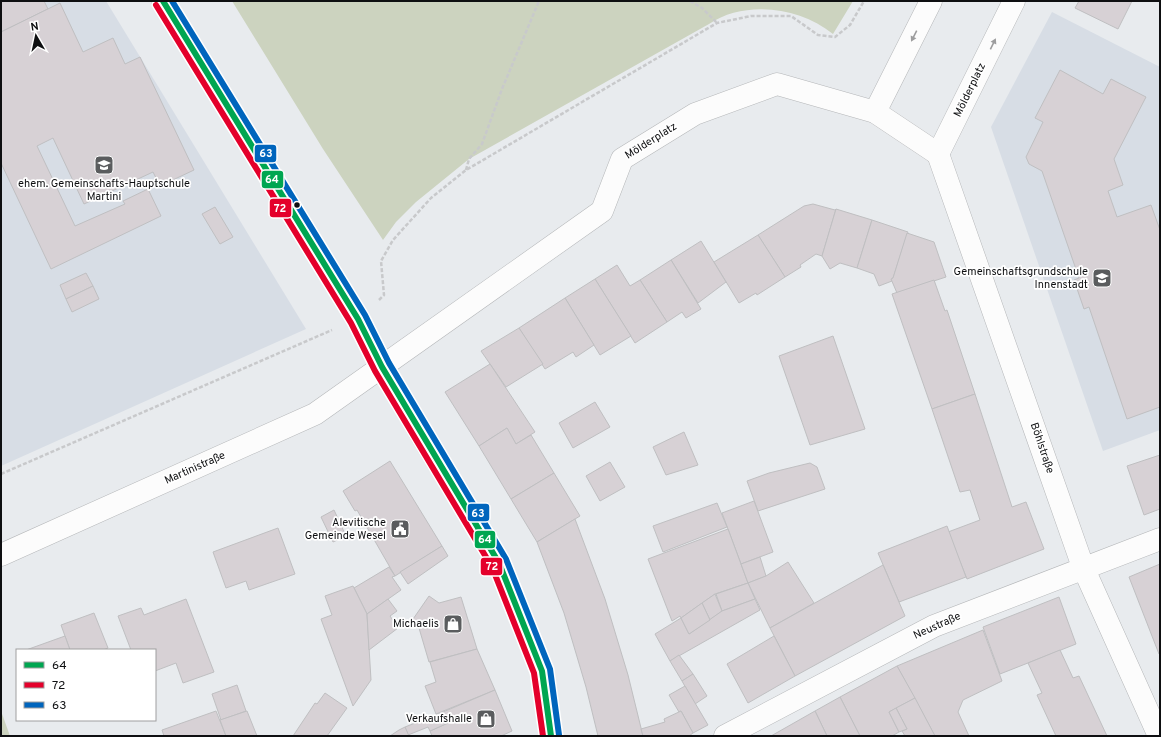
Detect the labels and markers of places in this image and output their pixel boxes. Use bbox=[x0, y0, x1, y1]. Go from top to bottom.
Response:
school or university icon: ehem. Gemeinschafts-Hauptschule Martini bbox=[93, 154, 115, 176]
place label: ehem. Gemeinschafts-Hauptschule Martini bbox=[18, 177, 190, 204]
unlabelled marker bbox=[292, 200, 302, 210]
place label: Gemeinschaftsgrundschule Innenstadt bbox=[954, 265, 1088, 292]
school or university icon: Gemeinschaftsgrundschule Innenstadt bbox=[1091, 267, 1113, 289]
place label: Alevitische Gemeinde Wesel bbox=[305, 516, 386, 543]
public building icon: Alevitische Gemeinde Wesel bbox=[389, 518, 411, 540]
shop icon: Michaelis bbox=[442, 613, 464, 635]
place label: Michaelis bbox=[393, 617, 439, 631]
shop icon: Verkaufshalle bbox=[475, 708, 497, 730]
place label: Verkaufshalle bbox=[406, 712, 472, 726]

